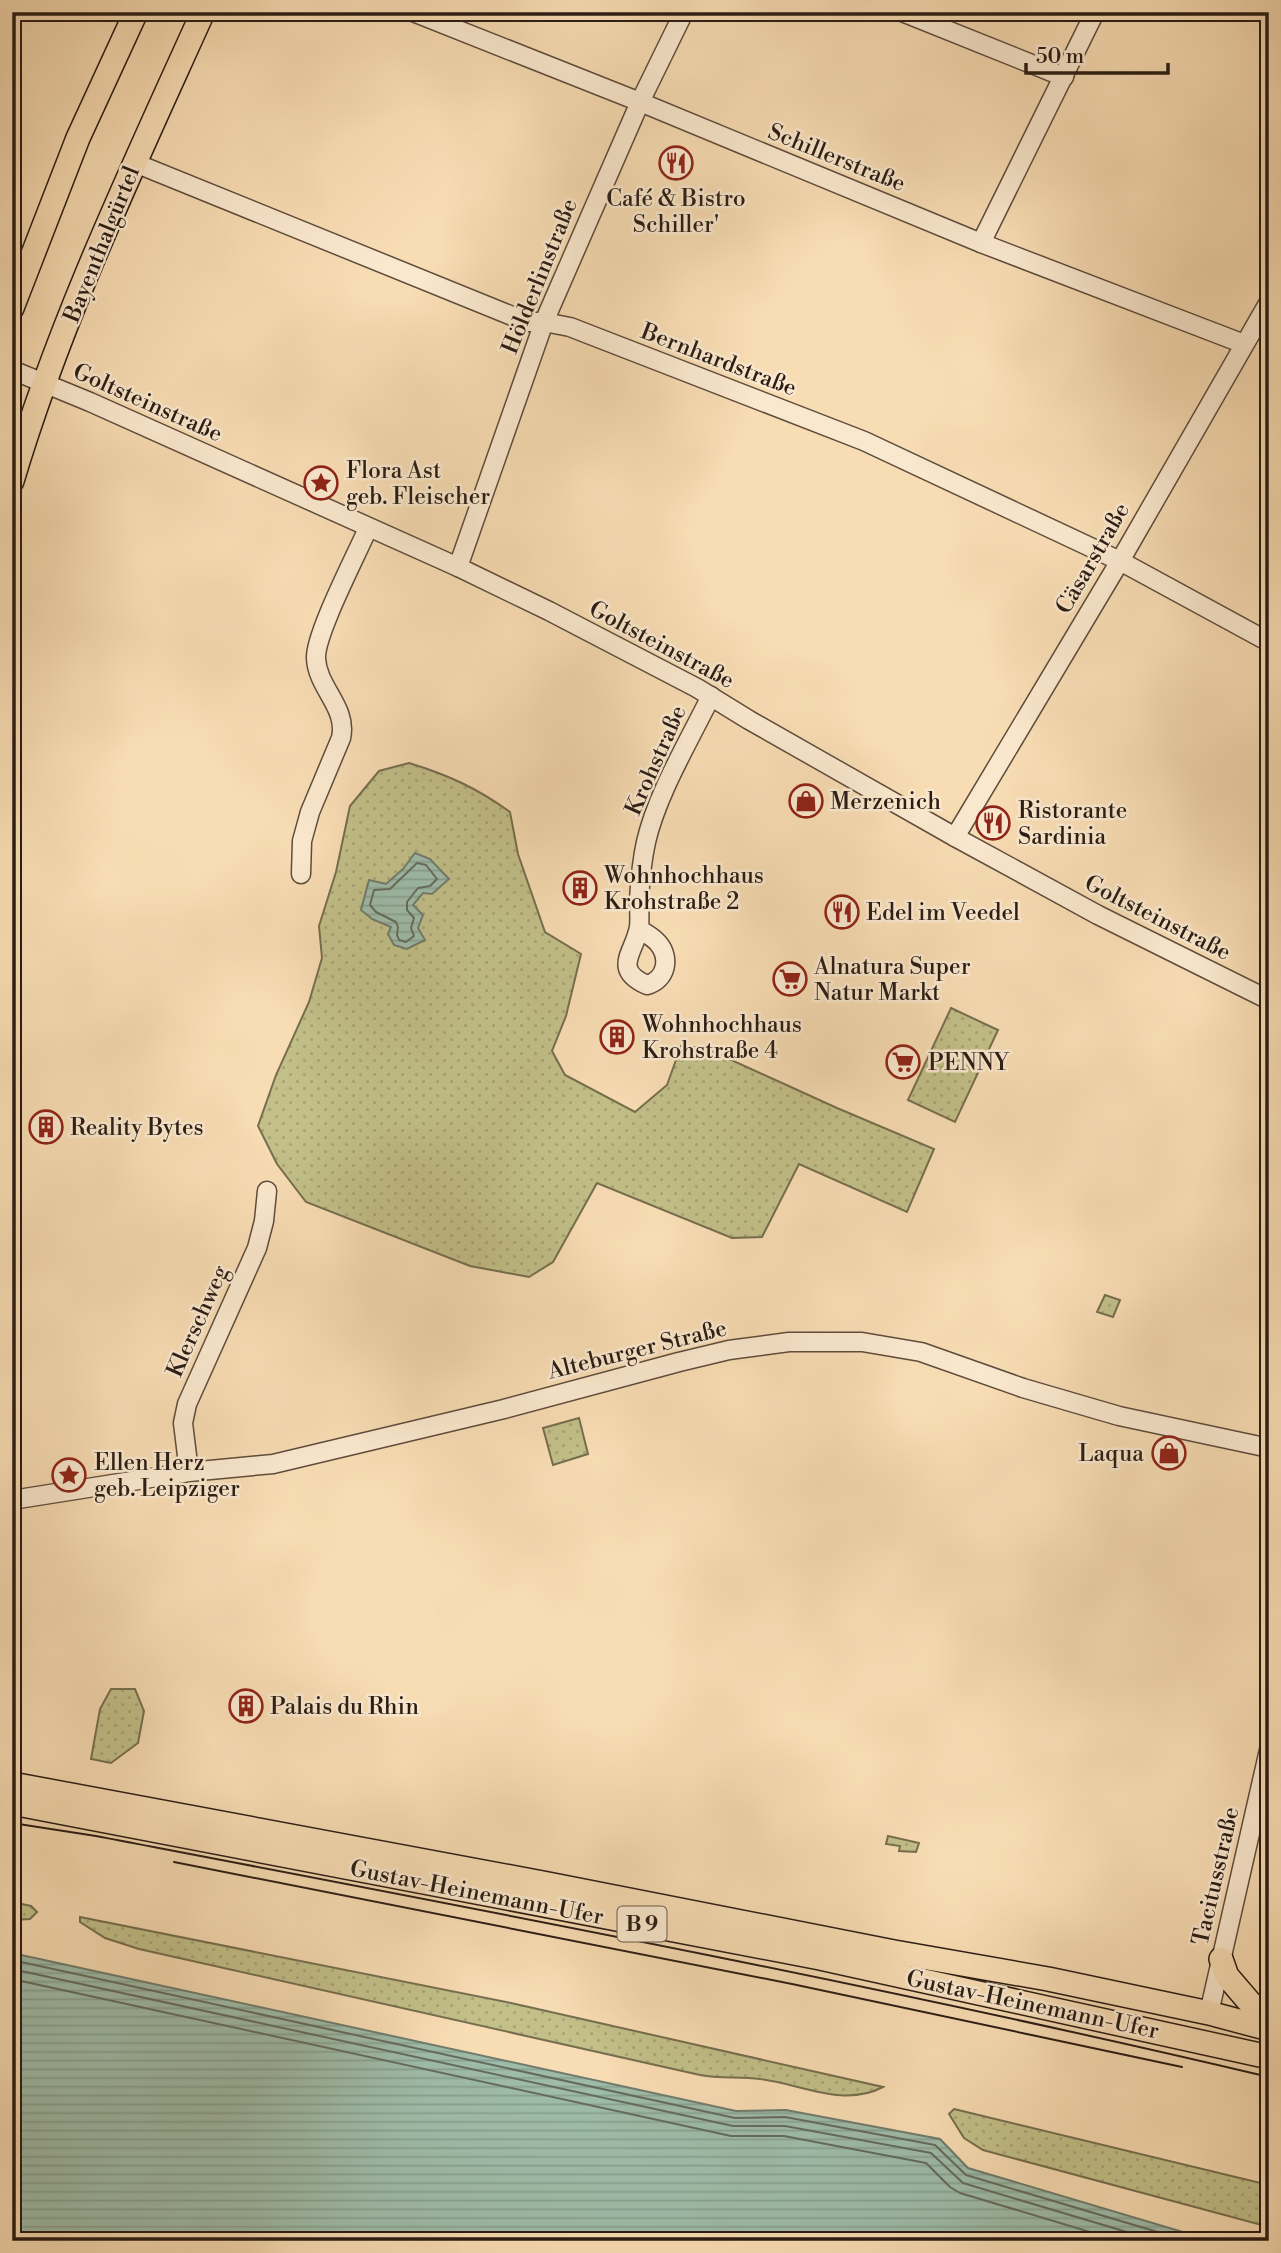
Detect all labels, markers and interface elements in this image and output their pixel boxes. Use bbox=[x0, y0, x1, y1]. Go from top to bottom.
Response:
scale bar bbox=[1026, 32, 1167, 76]
text: 50 m bbox=[1036, 44, 1084, 70]
street label: Schillerstraße bbox=[764, 118, 909, 198]
restaurant icon: Café & Bistro Schiller' bbox=[657, 144, 695, 182]
street label: Bayenthalgürtel bbox=[57, 162, 146, 328]
place label: Café & Bistro Schiller' bbox=[606, 185, 746, 239]
street label: Hölderlinstraße bbox=[496, 195, 584, 358]
street label: Bernhardstraße bbox=[636, 317, 800, 402]
street label: Goltsteinstraße bbox=[69, 358, 227, 448]
place label: Flora Ast geb. Fleischer bbox=[346, 457, 490, 511]
place icon: Flora Ast geb. Fleischer bbox=[302, 464, 340, 502]
street label: Cäsarstraße bbox=[1050, 498, 1136, 619]
street label: Goltsteinstraße bbox=[584, 595, 739, 695]
street label: Krohstraße bbox=[619, 701, 693, 820]
shop icon: Merzenich bbox=[787, 782, 825, 820]
place label: Merzenich bbox=[830, 788, 941, 816]
place label: Ristorante Sardinia bbox=[1018, 797, 1127, 851]
restaurant icon: Ristorante Sardinia bbox=[974, 804, 1012, 842]
place label: Wohnhochhaus Krohstraße 2 bbox=[603, 862, 764, 916]
building icon: Wohnhochhaus Krohstraße 2 bbox=[561, 869, 599, 907]
street label: Goltsteinstraße bbox=[1080, 869, 1235, 967]
restaurant icon: Edel im Veedel bbox=[823, 893, 861, 931]
place label: Edel im Veedel bbox=[866, 899, 1020, 927]
place label: Alnatura Super Natur Markt bbox=[813, 953, 971, 1007]
supermarket icon: Alnatura Super Natur Markt bbox=[771, 960, 809, 998]
place label: Wohnhochhaus Krohstraße 4 bbox=[641, 1011, 802, 1065]
building icon: Wohnhochhaus Krohstraße 4 bbox=[598, 1018, 636, 1056]
supermarket icon: PENNY bbox=[884, 1043, 922, 1081]
place label: PENNY bbox=[928, 1049, 1011, 1077]
building icon: Reality Bytes bbox=[27, 1108, 65, 1146]
place label: Reality Bytes bbox=[70, 1114, 204, 1142]
street label: Klerschweg bbox=[161, 1261, 235, 1382]
street label: Alteburger Straße bbox=[544, 1314, 730, 1386]
shop icon: Laqua bbox=[1150, 1434, 1188, 1472]
place label: Laqua bbox=[1078, 1440, 1144, 1468]
place label: Ellen Herz geb. Leipziger bbox=[94, 1449, 240, 1503]
place icon: Ellen Herz geb. Leipziger bbox=[50, 1456, 88, 1494]
building icon: Palais du Rhin bbox=[227, 1687, 265, 1725]
place label: Palais du Rhin bbox=[270, 1693, 419, 1721]
street label: Tacitusstraße bbox=[1186, 1804, 1245, 1948]
street label: Gustav-Heinemann-Ufer bbox=[348, 1855, 606, 1931]
road number: B 9 bbox=[618, 1906, 666, 1941]
street label: Gustav-Heinemann-Ufer bbox=[904, 1965, 1162, 2045]

